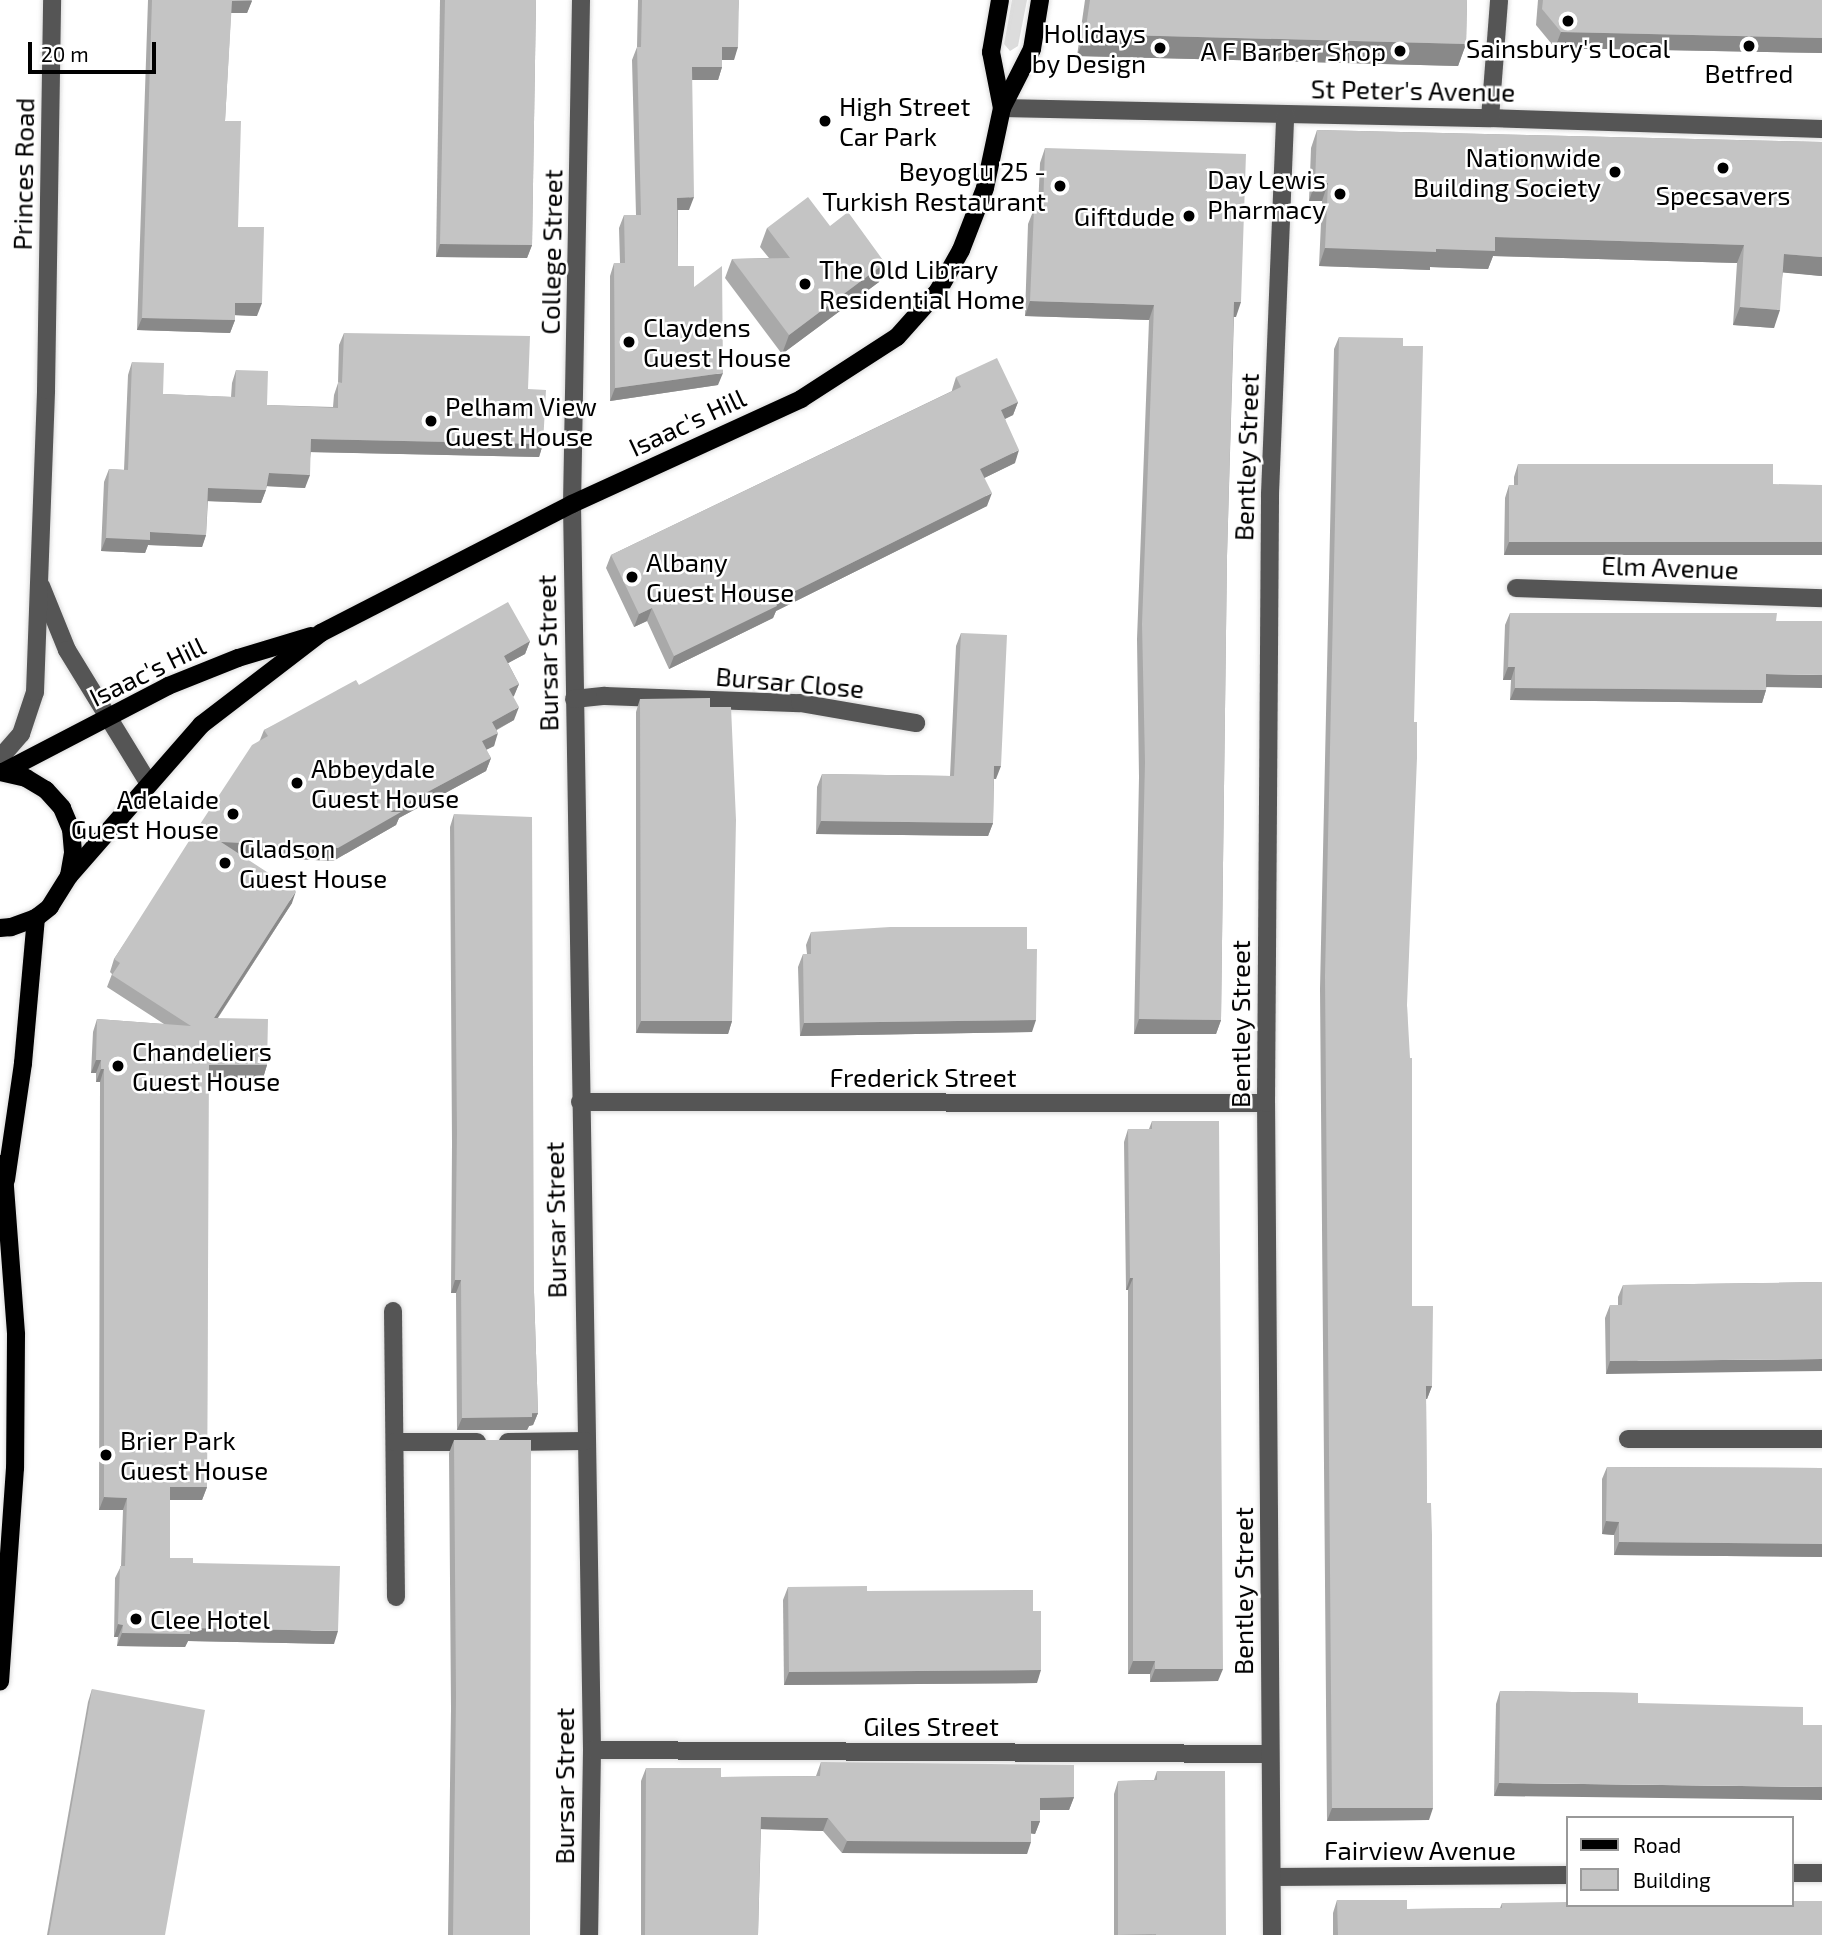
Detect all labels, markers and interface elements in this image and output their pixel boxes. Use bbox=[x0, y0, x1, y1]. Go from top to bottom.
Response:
marker: Sainsbury's Local bbox=[1560, 13, 1576, 29]
place label: Holidays by Design bbox=[1031, 17, 1146, 78]
scale bar bbox=[32, 28, 159, 72]
place label: Sainsbury's Local bbox=[1466, 32, 1670, 64]
place label: A F Barber Shop bbox=[1199, 35, 1386, 67]
marker: Betfred bbox=[1741, 38, 1757, 54]
marker: Holidays by Design bbox=[1152, 40, 1168, 56]
text: 20 m bbox=[41, 41, 89, 66]
marker: A F Barber Shop bbox=[1392, 43, 1408, 59]
place label: Betfred bbox=[1705, 57, 1793, 89]
street label: St Peter's Avenue bbox=[1310, 73, 1516, 107]
place label: High Street Car Park bbox=[839, 90, 970, 152]
street label: Princes Road bbox=[6, 97, 40, 251]
marker: High Street Car Park bbox=[817, 113, 833, 129]
place label: Nationwide Building Society bbox=[1413, 141, 1601, 202]
place label: Beyoglu 25 - Turkish Restaurant bbox=[822, 155, 1046, 216]
marker: Specsavers bbox=[1715, 160, 1731, 176]
place label: Day Lewis Pharmacy bbox=[1207, 163, 1326, 224]
marker: Nationwide Building Society bbox=[1607, 164, 1623, 180]
street label: College Street bbox=[534, 169, 568, 335]
marker: Beyoglu 25 - Turkish Restaurant bbox=[1052, 178, 1068, 194]
place label: Specsavers bbox=[1655, 179, 1791, 211]
marker: Day Lewis Pharmacy bbox=[1332, 186, 1348, 202]
place label: Giftdude bbox=[1074, 200, 1175, 232]
marker: Giftdude bbox=[1181, 208, 1197, 224]
place label: The Old Library Residential Home bbox=[819, 253, 1026, 314]
marker: The Old Library Residential Home bbox=[797, 276, 813, 292]
place label: Claydens Guest House bbox=[643, 311, 791, 372]
marker: Claydens Guest House bbox=[621, 334, 637, 350]
street label: Bentley Street bbox=[1227, 372, 1265, 542]
street label: Isaac's Hill bbox=[624, 381, 750, 463]
place label: Pelham View Guest House bbox=[445, 390, 597, 452]
marker: Pelham View Guest House bbox=[423, 413, 439, 429]
place label: Albany Guest House bbox=[646, 546, 794, 608]
street label: Elm Avenue bbox=[1601, 549, 1739, 585]
marker: Albany Guest House bbox=[624, 569, 640, 585]
street label: Bursar Street bbox=[530, 574, 564, 732]
street label: Isaac's Hill bbox=[84, 630, 210, 712]
street label: Bursar Close bbox=[714, 660, 866, 704]
place label: Abbeydale Guest House bbox=[311, 752, 459, 814]
marker: Abbeydale Guest House bbox=[289, 775, 305, 791]
place label: Adelaide Guest House bbox=[71, 783, 219, 844]
marker: Adelaide Guest House bbox=[225, 806, 241, 822]
place label: Gladson Guest House bbox=[239, 832, 387, 894]
marker: Gladson Guest House bbox=[217, 855, 233, 871]
street label: Bentley Street bbox=[1224, 940, 1256, 1108]
place label: Chandeliers Guest House bbox=[132, 1035, 280, 1096]
marker: Chandeliers Guest House bbox=[110, 1058, 126, 1074]
street label: Frederick Street bbox=[829, 1061, 1017, 1093]
street label: Bursar Street bbox=[538, 1141, 572, 1299]
place label: Brier Park Guest House bbox=[120, 1424, 268, 1486]
marker: Brier Park Guest House bbox=[98, 1447, 114, 1463]
street label: Bentley Street bbox=[1227, 1507, 1259, 1675]
place label: Clee Hotel bbox=[150, 1603, 270, 1635]
marker: Clee Hotel bbox=[128, 1611, 144, 1627]
street label: Bursar Street bbox=[548, 1707, 580, 1865]
street label: Giles Street bbox=[863, 1710, 999, 1742]
legend bbox=[1566, 1816, 1794, 1907]
text: Road bbox=[1633, 1832, 1681, 1857]
street label: Fairview Avenue bbox=[1323, 1834, 1517, 1866]
text: Building bbox=[1633, 1867, 1711, 1892]

